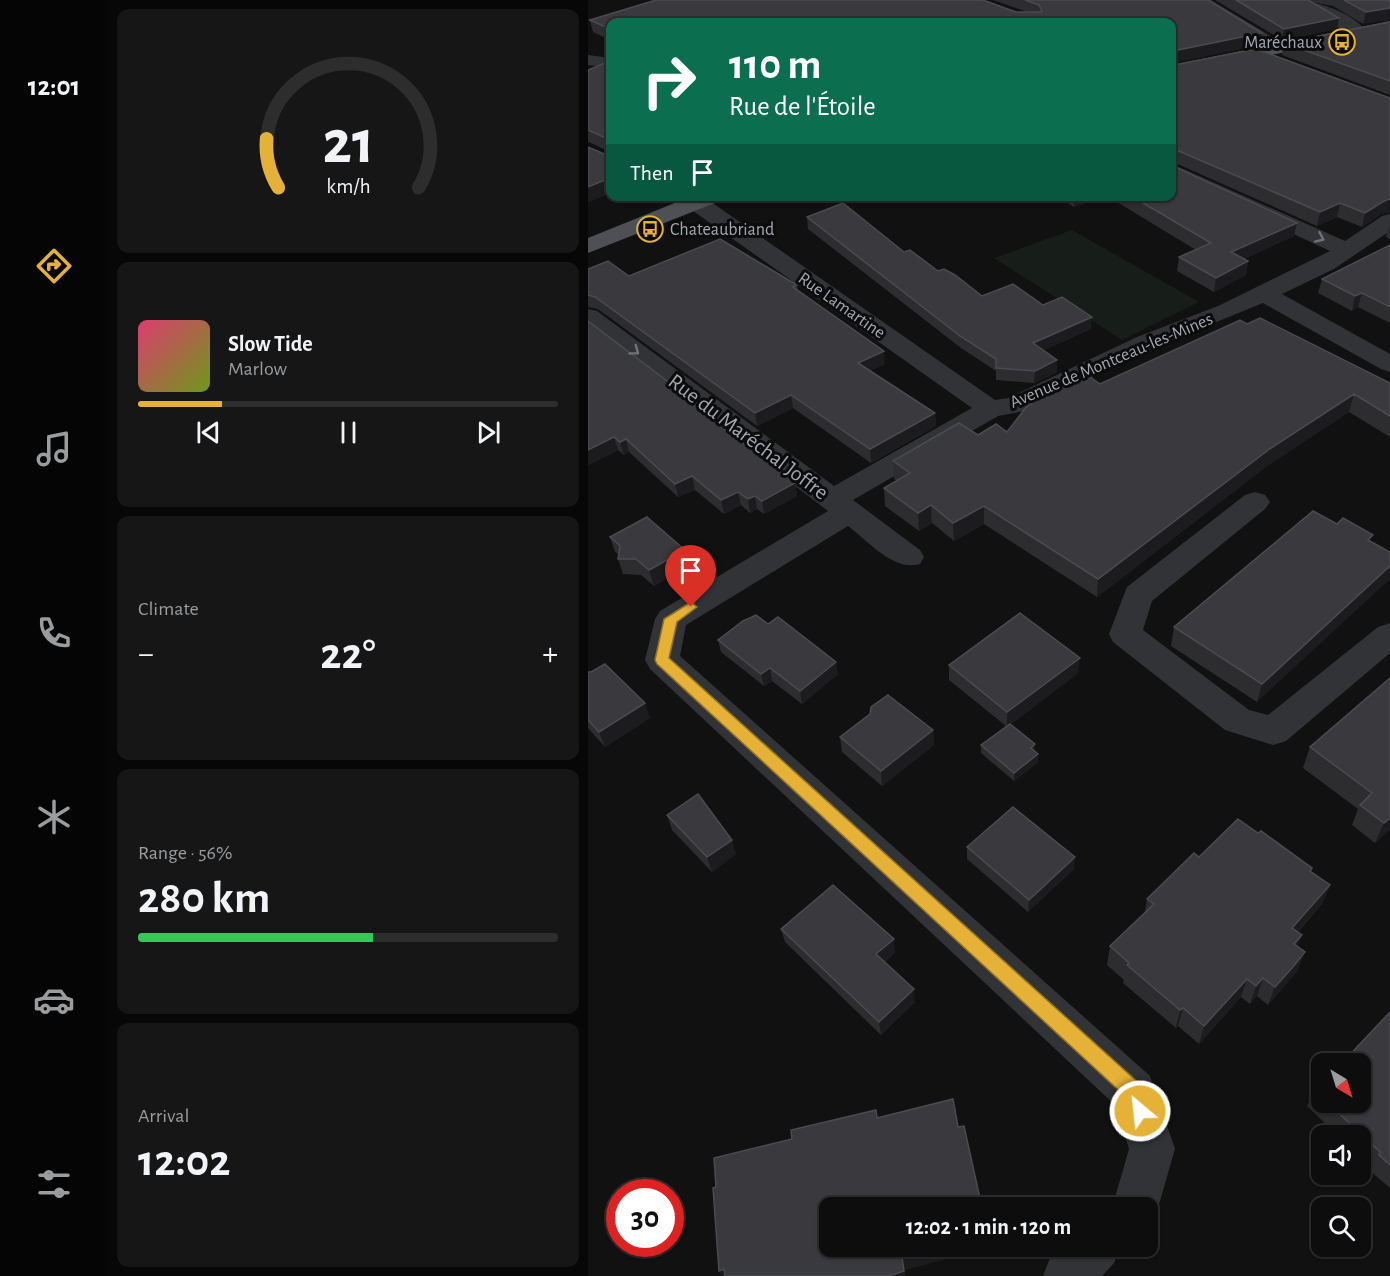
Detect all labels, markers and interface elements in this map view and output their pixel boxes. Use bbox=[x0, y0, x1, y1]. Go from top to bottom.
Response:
bus stop icon: Maréchaux bbox=[1327, 27, 1357, 57]
place label: Maréchaux bbox=[1244, 34, 1322, 52]
icon: right bbox=[630, 42, 708, 120]
text: 110 m bbox=[729, 44, 821, 86]
text: 12:01 bbox=[28, 73, 80, 100]
text: Rue de l'Étoile bbox=[729, 93, 876, 120]
text: 21 bbox=[322, 112, 374, 174]
icon: arrive bbox=[686, 156, 719, 189]
text: Then bbox=[630, 162, 674, 184]
text: km/h bbox=[326, 177, 370, 198]
bus stop icon: Chateaubriand bbox=[635, 214, 665, 244]
place label: Chateaubriand bbox=[670, 221, 774, 239]
one-way arrow bbox=[1314, 230, 1325, 242]
icon: directions bbox=[33, 245, 75, 287]
street label: Rue Lamartine bbox=[795, 269, 888, 342]
street label: Avenue de Montceau-les-Mines bbox=[1007, 310, 1216, 412]
text: Slow Tide bbox=[228, 333, 313, 355]
one-way arrow bbox=[628, 344, 639, 355]
text: Marlow bbox=[228, 359, 287, 379]
street label: Rue du Maréchal Joffre bbox=[664, 370, 832, 504]
icon: previous bbox=[192, 416, 225, 449]
icon: pause bbox=[332, 416, 365, 449]
icon: next bbox=[472, 416, 505, 449]
icon: music bbox=[33, 428, 75, 470]
pin bbox=[665, 545, 716, 607]
icon: arrive bbox=[674, 554, 707, 587]
text: Climate bbox=[138, 599, 199, 619]
icon: phone bbox=[33, 612, 75, 654]
text: 22° bbox=[320, 632, 376, 677]
text: − bbox=[138, 638, 154, 671]
text: + bbox=[542, 638, 558, 671]
icon: climate bbox=[33, 796, 75, 838]
text: Range · 56% bbox=[138, 843, 232, 863]
text: 280 km bbox=[138, 876, 270, 921]
icon: car bbox=[33, 979, 75, 1021]
north arrow bbox=[1311, 1053, 1371, 1113]
map controls bbox=[1311, 1053, 1371, 1257]
position arrow bbox=[1108, 1079, 1172, 1143]
text: Arrival bbox=[138, 1106, 189, 1126]
button: sound bbox=[1311, 1125, 1371, 1185]
text: 12:02 bbox=[138, 1139, 230, 1184]
icon: filters bbox=[33, 1163, 75, 1205]
speed limit sign: 30 bbox=[606, 1179, 684, 1257]
button: search bbox=[1311, 1197, 1371, 1257]
text: 12:02 · 1 min · 120 m bbox=[906, 1216, 1071, 1238]

